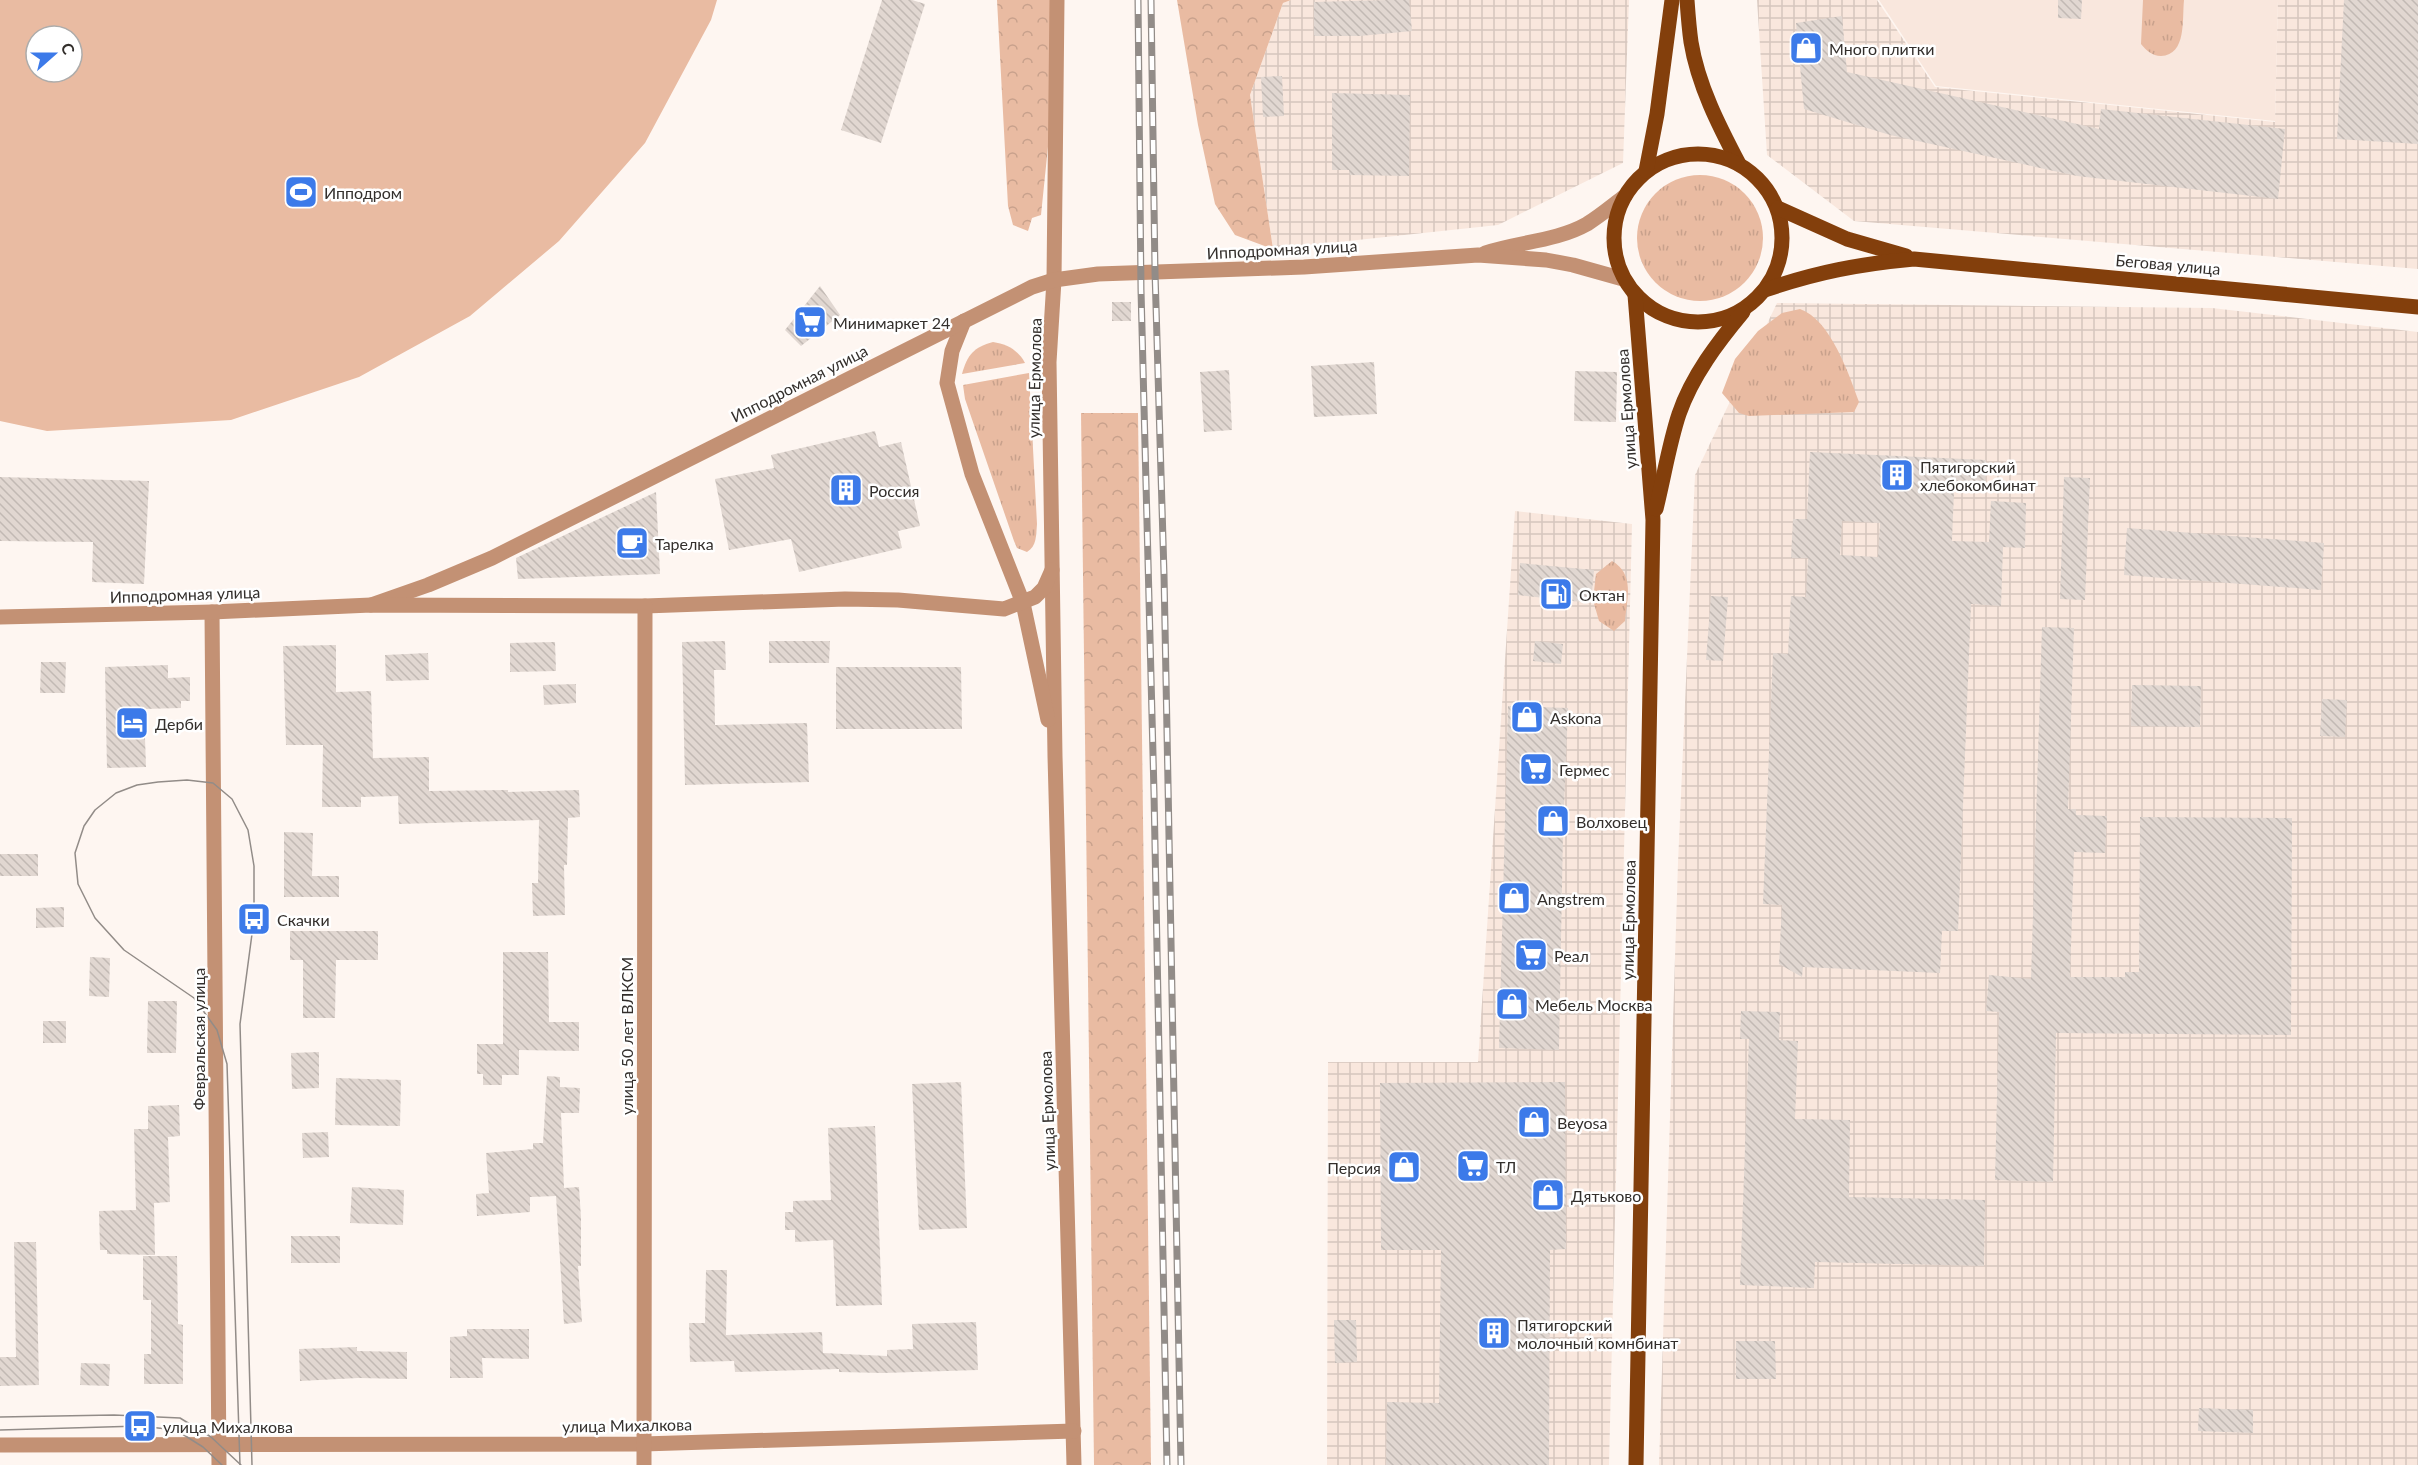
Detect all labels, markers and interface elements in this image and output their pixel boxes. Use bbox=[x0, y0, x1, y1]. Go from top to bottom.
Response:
north arrow bbox=[24, 24, 84, 84]
shop icon: Много плитки bbox=[1788, 30, 1824, 66]
place label: Много плитки bbox=[1829, 39, 1934, 58]
text: С bbox=[58, 40, 79, 57]
sports icon: Ипподpом bbox=[283, 174, 319, 210]
place label: Ипподpом bbox=[324, 183, 402, 202]
street label: Ипподромная улица bbox=[1206, 236, 1358, 262]
street label: Беговая улица bbox=[2115, 250, 2221, 278]
supermarket icon: Минимаркет 24 bbox=[792, 304, 828, 340]
place label: Минимаркет 24 bbox=[833, 313, 950, 332]
street label: улица Ермолова bbox=[1023, 318, 1045, 438]
street label: Ипподромная улица bbox=[728, 340, 870, 426]
street label: улица Ермолова bbox=[1612, 348, 1640, 470]
building icon: Пятигорский хлебокомбинат bbox=[1879, 457, 1915, 493]
place label: Пятигорский хлебокомбинат bbox=[1920, 457, 2036, 494]
building icon: Россия bbox=[828, 472, 864, 508]
place label: Россия bbox=[869, 481, 920, 500]
cafe icon: Тарелка bbox=[614, 525, 650, 561]
place label: Тарелка bbox=[655, 534, 714, 553]
fuel station icon: Октан bbox=[1538, 576, 1574, 612]
street label: Ипподромная улица bbox=[109, 582, 261, 606]
place label: Октан bbox=[1579, 585, 1625, 604]
shop icon: Askona bbox=[1509, 699, 1545, 735]
hotel icon: Дерби bbox=[114, 705, 150, 741]
place label: Askona bbox=[1550, 708, 1601, 727]
place label: Дерби bbox=[155, 714, 203, 733]
supermarket icon: Гермес bbox=[1518, 751, 1554, 787]
place label: Гермес bbox=[1559, 760, 1610, 779]
shop icon: Волховец bbox=[1535, 803, 1571, 839]
place label: Волховец bbox=[1576, 812, 1647, 831]
street label: улица Ермолова bbox=[1617, 860, 1639, 980]
shop icon: Angstrem bbox=[1496, 880, 1532, 916]
place label: Angstrem bbox=[1537, 889, 1605, 908]
bus stop icon: Скачки bbox=[236, 901, 272, 937]
place label: Скачки bbox=[277, 910, 330, 929]
supermarket icon: Реал bbox=[1513, 937, 1549, 973]
place label: Реал bbox=[1554, 946, 1589, 965]
street label: улица 50 лет ВЛКСМ bbox=[617, 957, 636, 1115]
street label: Февральская улица bbox=[189, 968, 208, 1110]
shop icon: Мебель Москва bbox=[1494, 986, 1530, 1022]
place label: Мебель Москва bbox=[1535, 995, 1652, 1014]
street label: улица Ермолова bbox=[1035, 1051, 1059, 1171]
shop icon: Beyosa bbox=[1516, 1104, 1552, 1140]
place label: Beyosa bbox=[1557, 1113, 1607, 1132]
supermarket icon: ТЛ bbox=[1455, 1148, 1491, 1184]
shop icon: Персия bbox=[1386, 1149, 1422, 1185]
place label: ТЛ bbox=[1496, 1157, 1516, 1176]
place label: Персия bbox=[1327, 1158, 1381, 1177]
shop icon: Дятьково bbox=[1530, 1177, 1566, 1213]
place label: Дятьково bbox=[1571, 1186, 1641, 1205]
building icon: Пятигорский молочный комнбинат bbox=[1476, 1315, 1512, 1351]
place label: Пятигорский молочный комнбинат bbox=[1517, 1315, 1678, 1352]
bus stop icon: улица Михалкова bbox=[122, 1408, 158, 1444]
street label: улица Михалкова bbox=[562, 1414, 692, 1436]
place label: улица Михалкова bbox=[163, 1417, 293, 1436]

